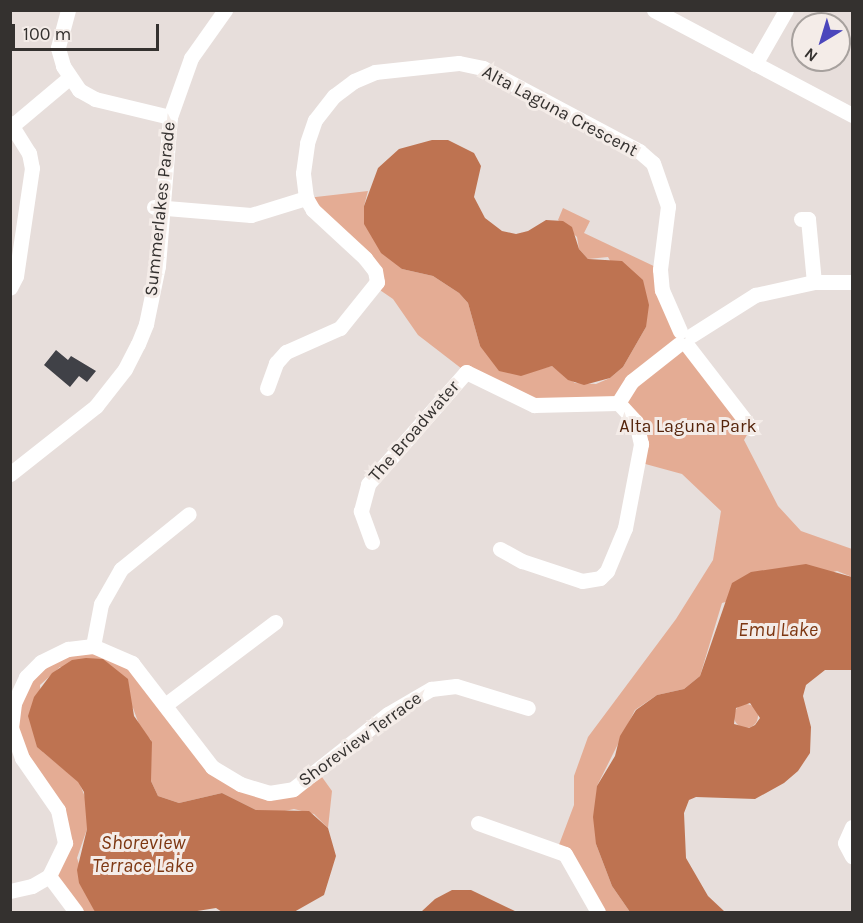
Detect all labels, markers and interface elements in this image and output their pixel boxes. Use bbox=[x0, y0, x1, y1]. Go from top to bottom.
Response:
scale bar bbox=[15, 12, 162, 50]
north arrow bbox=[791, 12, 851, 72]
text: 100 m bbox=[23, 23, 71, 45]
text: N bbox=[800, 44, 821, 66]
street label: Alta Laguna Crescent bbox=[478, 61, 642, 161]
street label: Summerlakes Parade bbox=[140, 121, 180, 297]
street label: The Broadwater bbox=[364, 376, 464, 486]
park label: Alta Laguna Park bbox=[619, 415, 757, 437]
water label: Emu Lake bbox=[738, 617, 818, 641]
street label: Shoreview Terrace bbox=[294, 687, 426, 791]
water label: Shoreview Terrace Lake bbox=[92, 830, 194, 877]

